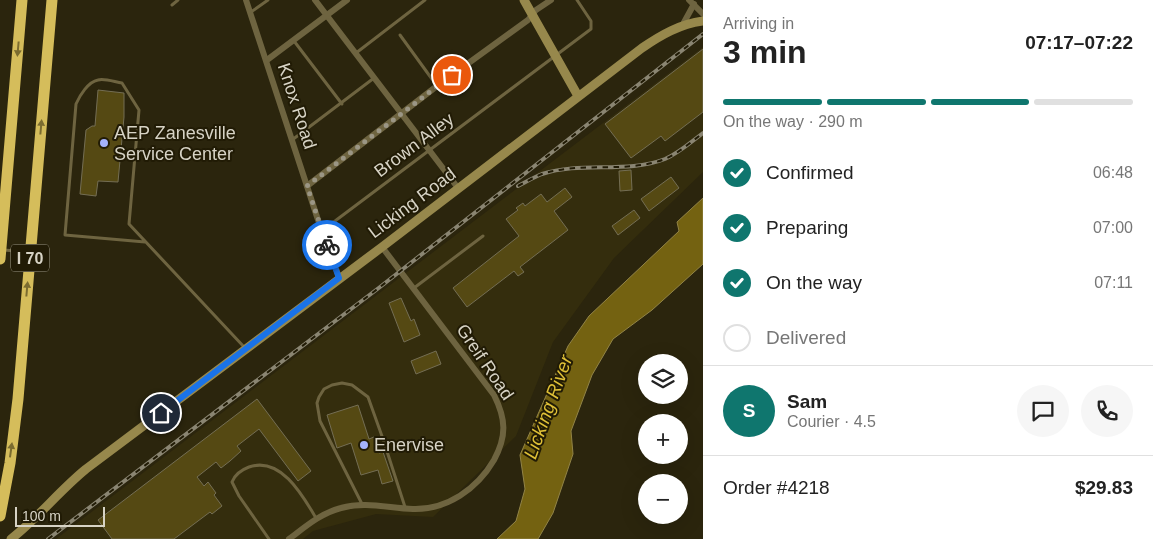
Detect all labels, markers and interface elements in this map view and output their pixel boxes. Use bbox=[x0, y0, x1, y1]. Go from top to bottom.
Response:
text: Arriving in bbox=[723, 15, 794, 32]
text: 07:17–07:22 bbox=[1025, 32, 1133, 53]
text: 3 min bbox=[723, 34, 807, 70]
one-way arrow bbox=[14, 41, 22, 57]
pin bbox=[431, 54, 473, 96]
street label: Knox Road bbox=[274, 61, 320, 151]
icon: bag bbox=[438, 61, 466, 89]
street label: Brown Alley bbox=[370, 109, 458, 181]
text: On the way · 290 m bbox=[723, 113, 863, 130]
one-way arrow bbox=[38, 119, 46, 135]
place label: AEP Zanesville Service Center bbox=[114, 123, 236, 164]
marker: AEP Zanesville Service Center bbox=[98, 137, 110, 149]
icon: check bbox=[723, 159, 751, 187]
text: Confirmed bbox=[766, 162, 854, 183]
street label: Licking Road bbox=[364, 164, 460, 242]
text: 06:48 bbox=[1093, 164, 1133, 181]
icon: check bbox=[723, 214, 751, 242]
text: Preparing bbox=[766, 217, 848, 238]
text: 07:00 bbox=[1093, 219, 1133, 236]
courier bbox=[302, 220, 352, 270]
icon: bike bbox=[313, 231, 341, 259]
road number: I 70 bbox=[11, 244, 49, 272]
icon: check bbox=[723, 269, 751, 297]
text: On the way bbox=[766, 272, 862, 293]
text: 07:11 bbox=[1094, 274, 1133, 291]
one-way arrow bbox=[24, 281, 32, 297]
street label: Greif Road bbox=[452, 320, 518, 404]
text: Delivered bbox=[766, 327, 846, 348]
water label: Licking River bbox=[520, 352, 577, 462]
map controls bbox=[638, 354, 688, 524]
button: layers bbox=[638, 354, 688, 404]
button: chat bbox=[1017, 385, 1069, 437]
button: phone bbox=[1081, 385, 1133, 437]
text: Sam bbox=[787, 391, 827, 412]
pin bbox=[140, 392, 182, 434]
icon: home bbox=[147, 399, 175, 427]
text: S bbox=[743, 400, 755, 421]
text: Courier · 4.5 bbox=[787, 413, 876, 430]
button: + bbox=[638, 414, 688, 464]
place label: Enervise bbox=[374, 435, 444, 455]
marker: Enervise bbox=[358, 439, 370, 451]
one-way arrow bbox=[7, 442, 15, 458]
button: − bbox=[638, 474, 688, 524]
text: Order #4218 bbox=[723, 477, 830, 498]
text: $29.83 bbox=[1075, 477, 1133, 498]
scale bar bbox=[15, 504, 105, 527]
text: 100 m bbox=[22, 508, 61, 524]

